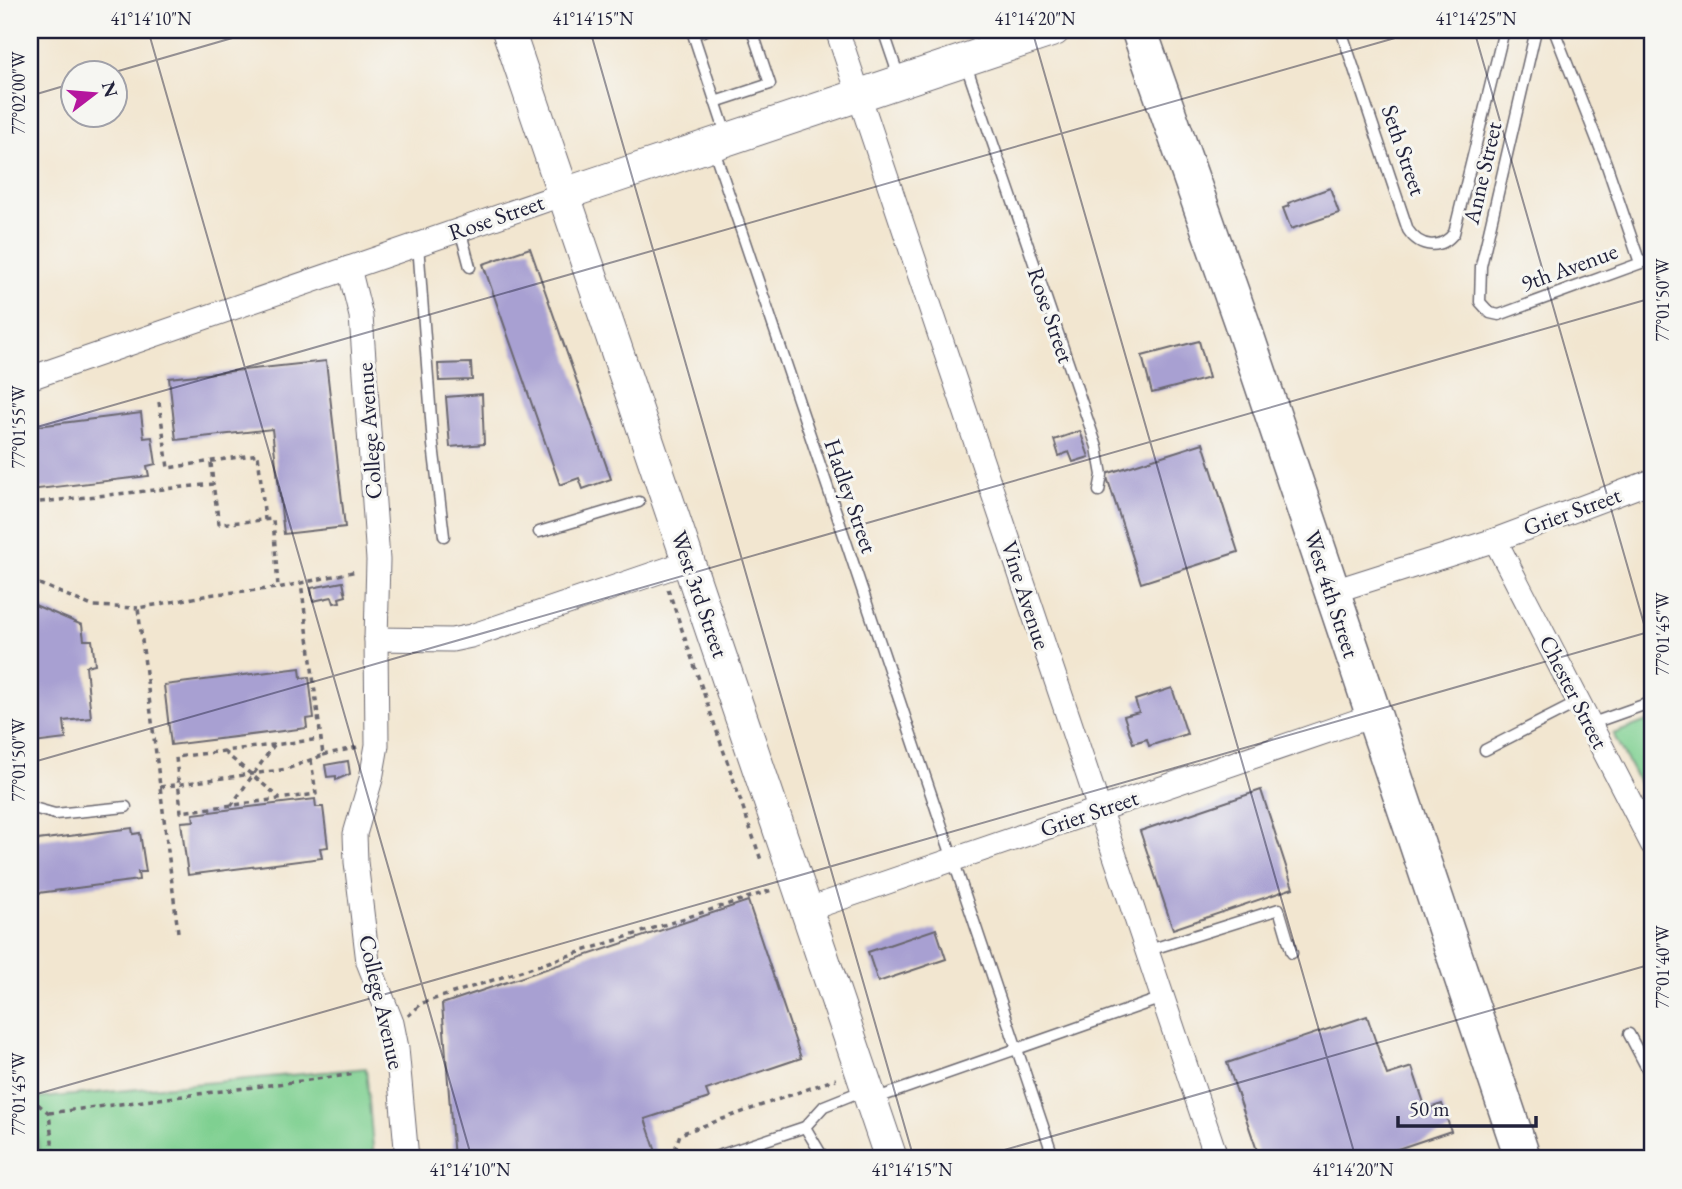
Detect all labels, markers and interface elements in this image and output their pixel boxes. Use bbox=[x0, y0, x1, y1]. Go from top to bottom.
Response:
text: 41°14'10"N bbox=[111, 7, 192, 30]
text: 41°14'15"N bbox=[553, 7, 634, 30]
text: 41°14'20"N bbox=[995, 7, 1076, 30]
text: 41°14'25"N bbox=[1436, 7, 1517, 30]
text: 77°02'00"W bbox=[7, 51, 30, 135]
north arrow bbox=[60, 60, 130, 130]
text: N bbox=[96, 79, 124, 101]
street label: Seth Street bbox=[1375, 101, 1434, 200]
street label: Anne Street bbox=[1455, 118, 1509, 228]
street label: Rose Street bbox=[444, 186, 549, 247]
street label: 9th Avenue bbox=[1517, 236, 1621, 298]
text: 77°01'50"W bbox=[1651, 258, 1674, 342]
street label: Rose Street bbox=[1021, 263, 1082, 368]
street label: College Avenue bbox=[349, 362, 389, 500]
text: 77°01'55"W bbox=[7, 385, 30, 469]
street label: Hadley Street bbox=[817, 435, 885, 558]
street label: Grier Street bbox=[1519, 479, 1626, 543]
street label: West 3rd Street bbox=[664, 526, 736, 662]
street label: West 4th Street bbox=[1297, 526, 1367, 662]
street label: Vine Avenue bbox=[994, 537, 1058, 653]
text: 77°01'45"W bbox=[1651, 592, 1674, 676]
street label: Chester Street bbox=[1533, 630, 1616, 755]
text: 77°01'50"W bbox=[7, 718, 30, 802]
street label: Grier Street bbox=[1036, 782, 1143, 844]
text: 77°01'40"W bbox=[1651, 925, 1674, 1009]
street label: College Avenue bbox=[352, 932, 412, 1072]
text: 77°01'45"W bbox=[7, 1052, 30, 1136]
scale bar bbox=[1398, 1084, 1537, 1128]
text: 50 m bbox=[1409, 1095, 1450, 1122]
text: 41°14'10"N bbox=[430, 1158, 511, 1181]
text: 41°14'15"N bbox=[872, 1158, 953, 1181]
text: 41°14'20"N bbox=[1313, 1158, 1394, 1181]

